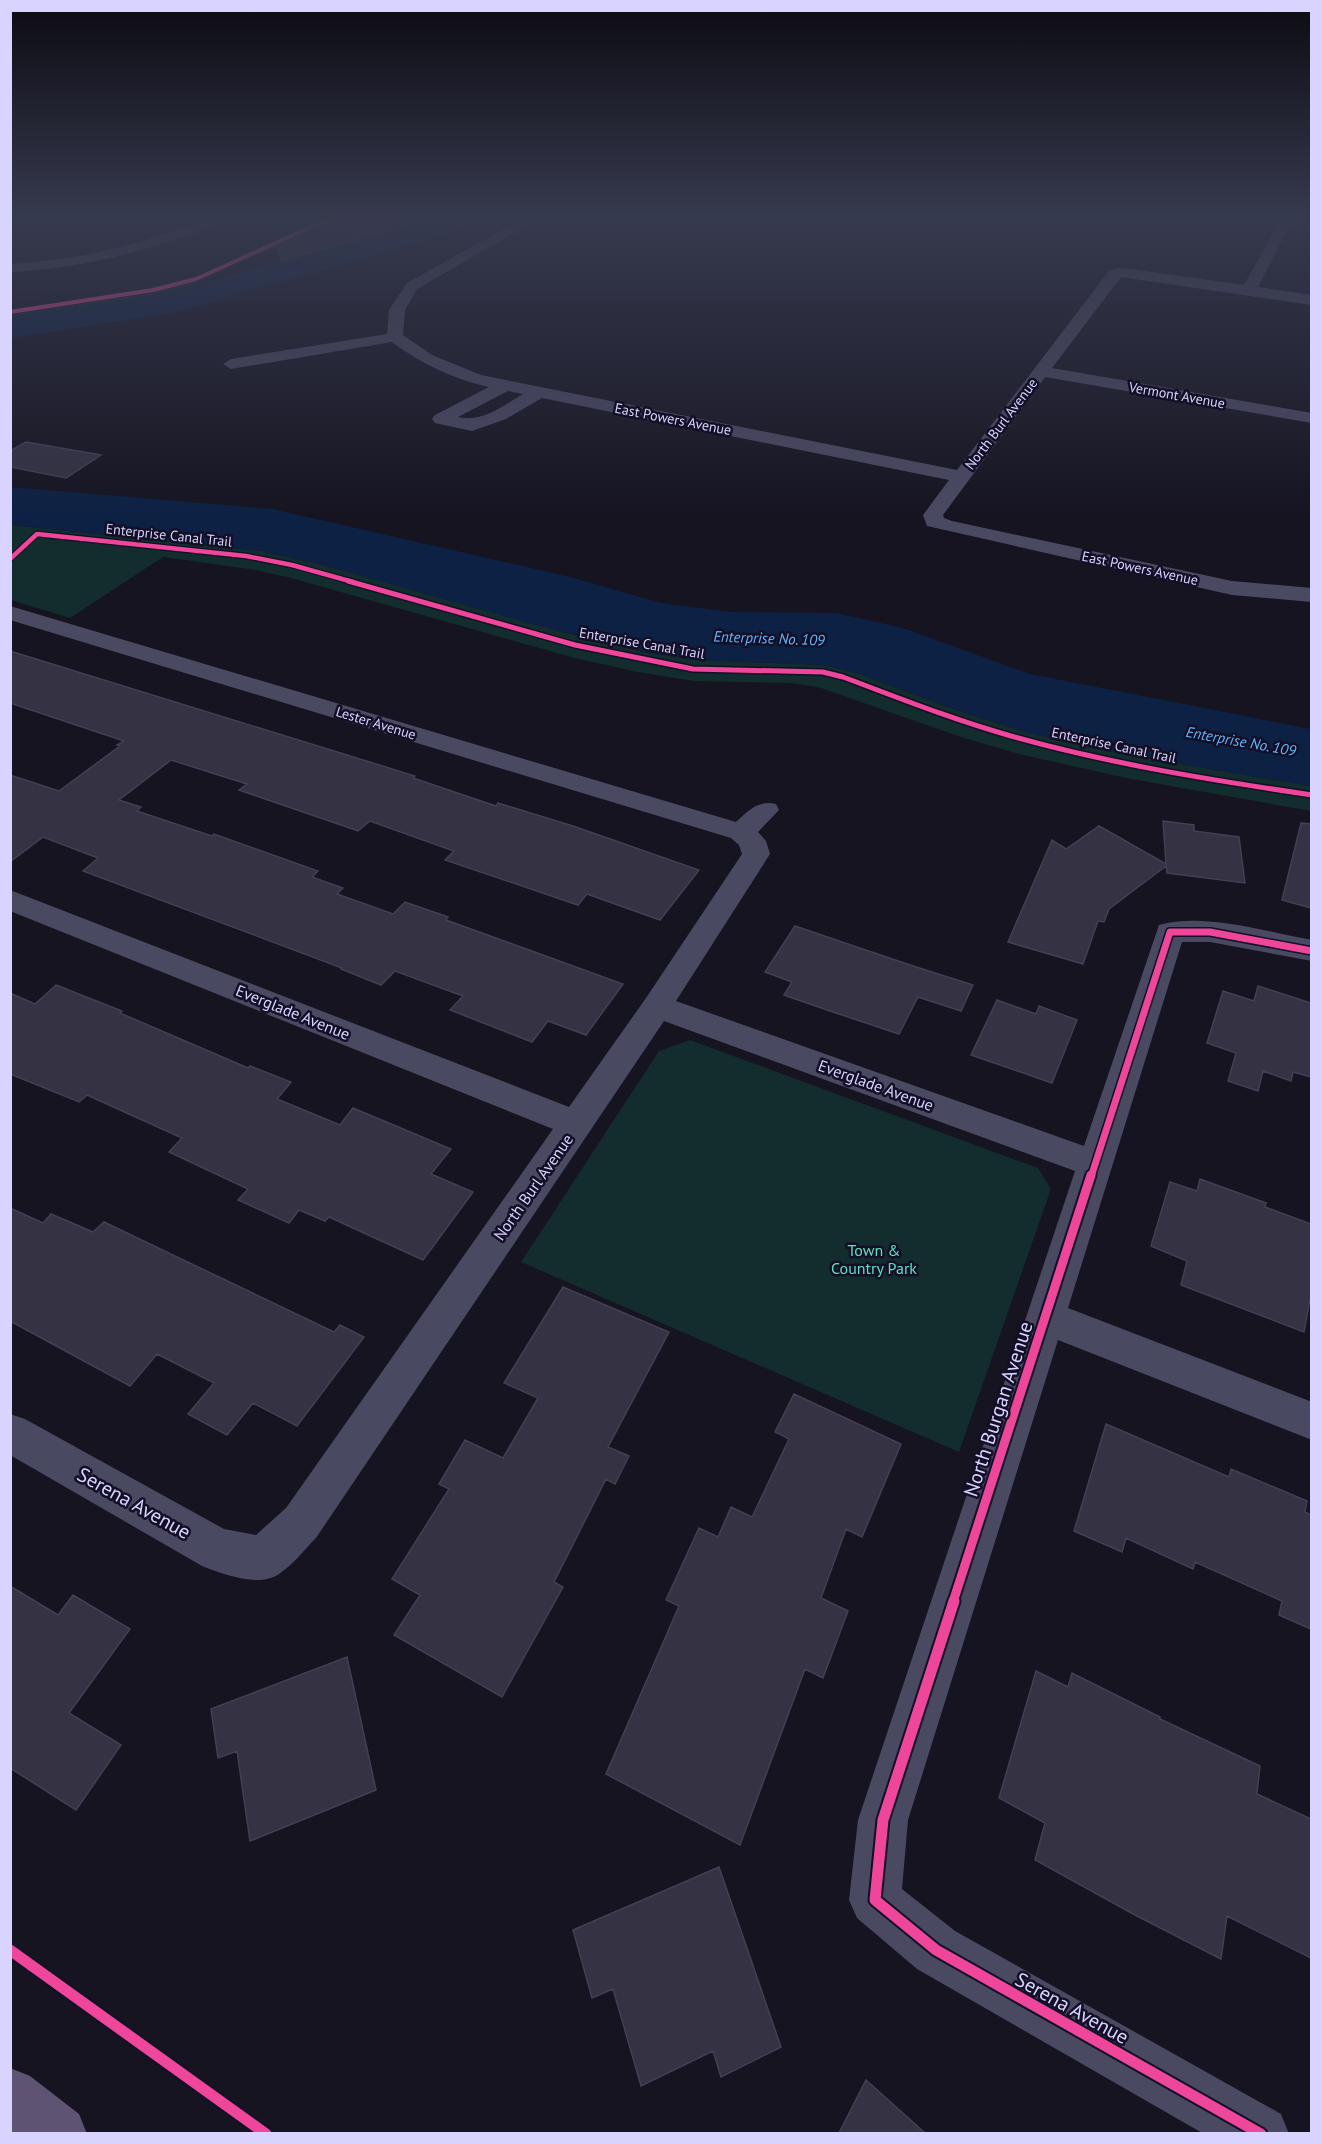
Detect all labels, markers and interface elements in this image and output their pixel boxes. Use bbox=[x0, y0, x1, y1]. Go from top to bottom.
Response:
street label: North Burl Avenue bbox=[961, 375, 1041, 473]
street label: Vermont Avenue bbox=[1127, 378, 1226, 412]
street label: East Powers Avenue bbox=[613, 399, 733, 439]
street label: Enterprise Canal Trail bbox=[105, 519, 233, 551]
street label: East Powers Avenue bbox=[1080, 547, 1200, 589]
street label: Enterprise Canal Trail bbox=[578, 623, 706, 663]
water label: Enterprise No. 109 bbox=[713, 627, 825, 649]
street label: Lester Avenue bbox=[334, 702, 418, 744]
water label: Enterprise No. 109 bbox=[1184, 722, 1298, 760]
street label: Enterprise Canal Trail bbox=[1050, 723, 1178, 767]
street label: Everglade Avenue bbox=[233, 980, 353, 1044]
street label: Everglade Avenue bbox=[816, 1055, 936, 1115]
street label: North Burl Avenue bbox=[489, 1130, 577, 1244]
park label: Town & Country Park bbox=[831, 1240, 917, 1278]
street label: North Burgan Avenue bbox=[957, 1318, 1039, 1500]
street label: Serena Avenue bbox=[73, 1461, 195, 1545]
street label: Serena Avenue bbox=[1011, 1966, 1133, 2050]

